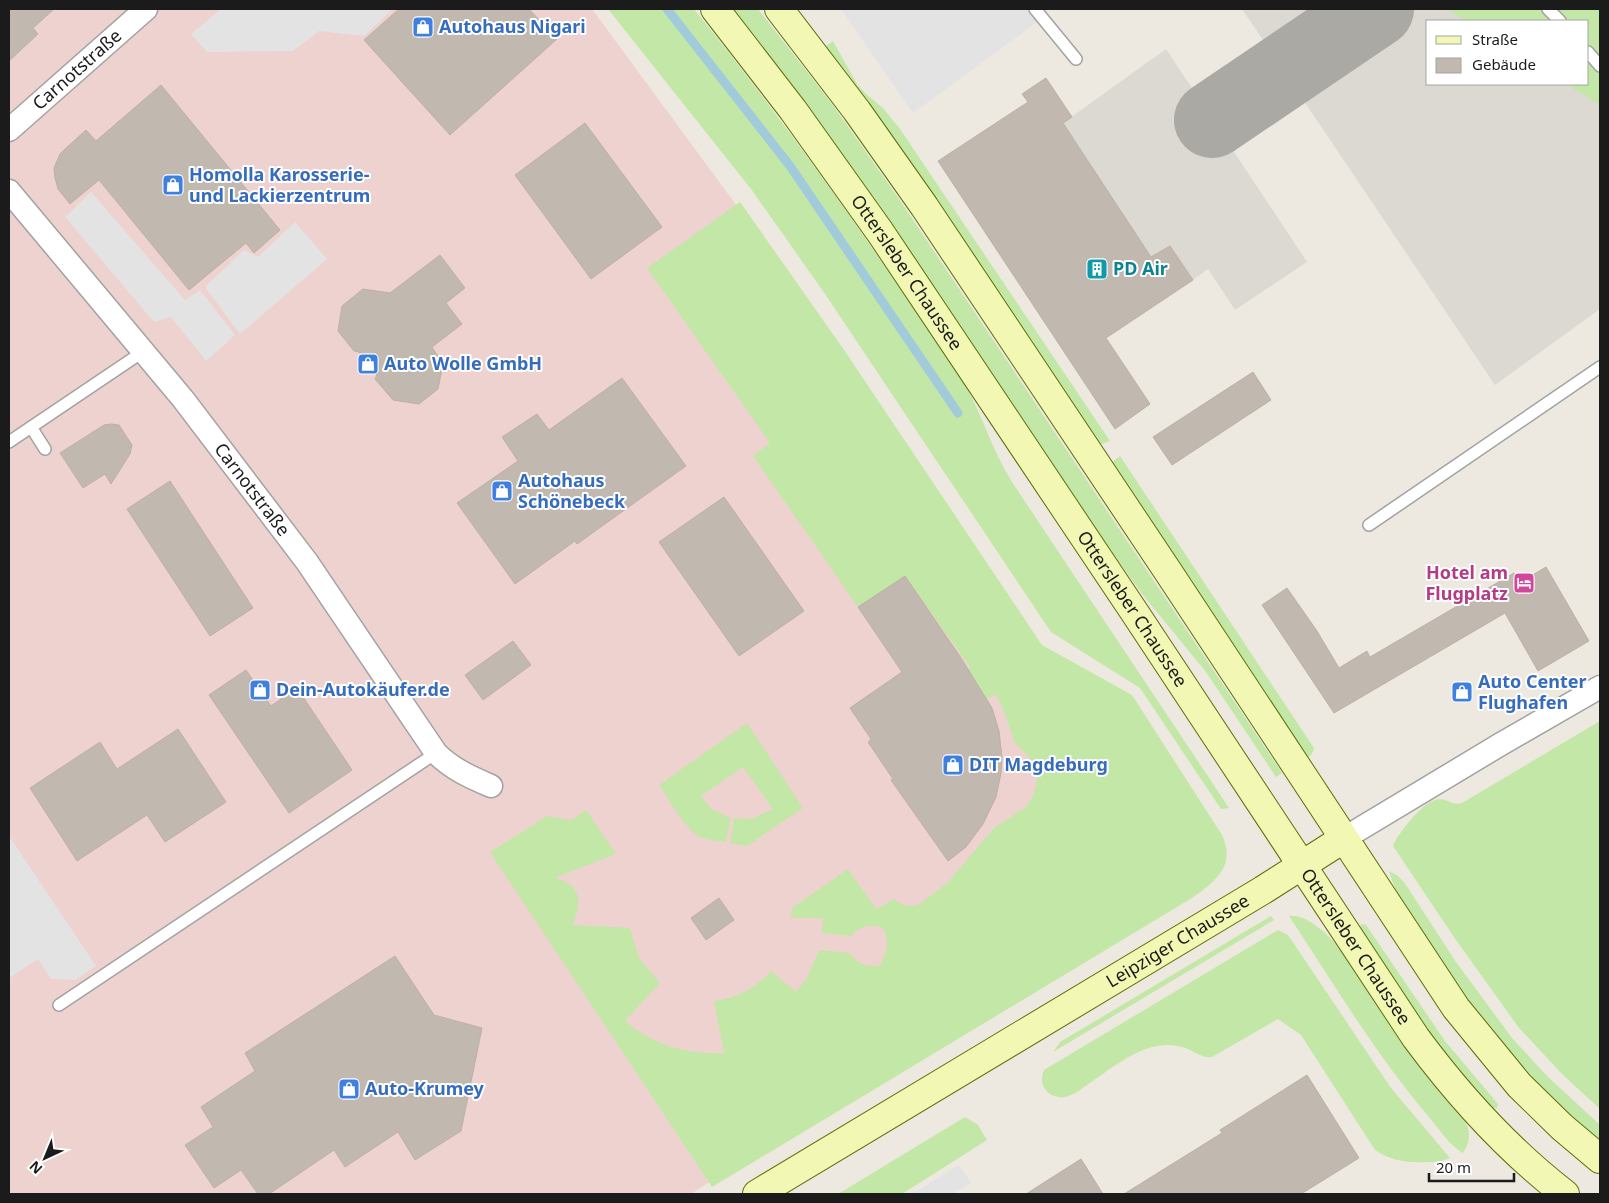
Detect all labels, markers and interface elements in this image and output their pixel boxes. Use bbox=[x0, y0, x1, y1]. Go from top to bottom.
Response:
place label: Autohaus Nigari bbox=[439, 14, 586, 38]
shop icon: Autohaus Nigari bbox=[411, 15, 435, 39]
legend bbox=[1426, 20, 1589, 85]
street label: Carnotstraße bbox=[27, 23, 126, 115]
text: Straße bbox=[1472, 29, 1518, 49]
text: Gebäude bbox=[1472, 54, 1536, 74]
place label: Homolla Karosserie- und Lackierzentrum bbox=[189, 162, 370, 207]
shop icon: Homolla Karosserie- und Lackierzentrum bbox=[161, 173, 185, 197]
street label: Ottersleber Chaussee bbox=[846, 190, 969, 354]
place label: PD Air bbox=[1113, 256, 1168, 280]
building icon: PD Air bbox=[1085, 257, 1109, 281]
place label: Auto Wolle GmbH bbox=[384, 351, 542, 375]
shop icon: Auto Wolle GmbH bbox=[356, 352, 380, 376]
street label: Carnotstraße bbox=[209, 437, 296, 541]
place label: Autohaus Schönebeck bbox=[518, 468, 626, 513]
shop icon: Autohaus Schönebeck bbox=[490, 479, 514, 503]
street label: Ottersleber Chaussee bbox=[1072, 526, 1194, 691]
place label: Hotel am Flugplatz bbox=[1425, 560, 1508, 605]
hotel icon: Hotel am Flugplatz bbox=[1512, 571, 1536, 595]
place label: Auto Center Flughafen bbox=[1478, 669, 1587, 714]
place label: Dein-Autokäufer.de bbox=[276, 677, 450, 701]
shop icon: Dein-Autokäufer.de bbox=[248, 678, 272, 702]
shop icon: Auto Center Flughafen bbox=[1450, 680, 1474, 704]
place label: DIT Magdeburg bbox=[969, 752, 1108, 776]
shop icon: DIT Magdeburg bbox=[941, 753, 965, 777]
street label: Ottersleber Chaussee bbox=[1296, 863, 1417, 1029]
street label: Leipziger Chaussee bbox=[1101, 888, 1253, 993]
place label: Auto-Krumey bbox=[365, 1076, 485, 1100]
shop icon: Auto-Krumey bbox=[337, 1077, 361, 1101]
north arrow bbox=[20, 1133, 70, 1183]
scale bar bbox=[1429, 1150, 1514, 1182]
text: N bbox=[25, 1157, 46, 1179]
text: 20 m bbox=[1436, 1157, 1471, 1177]

